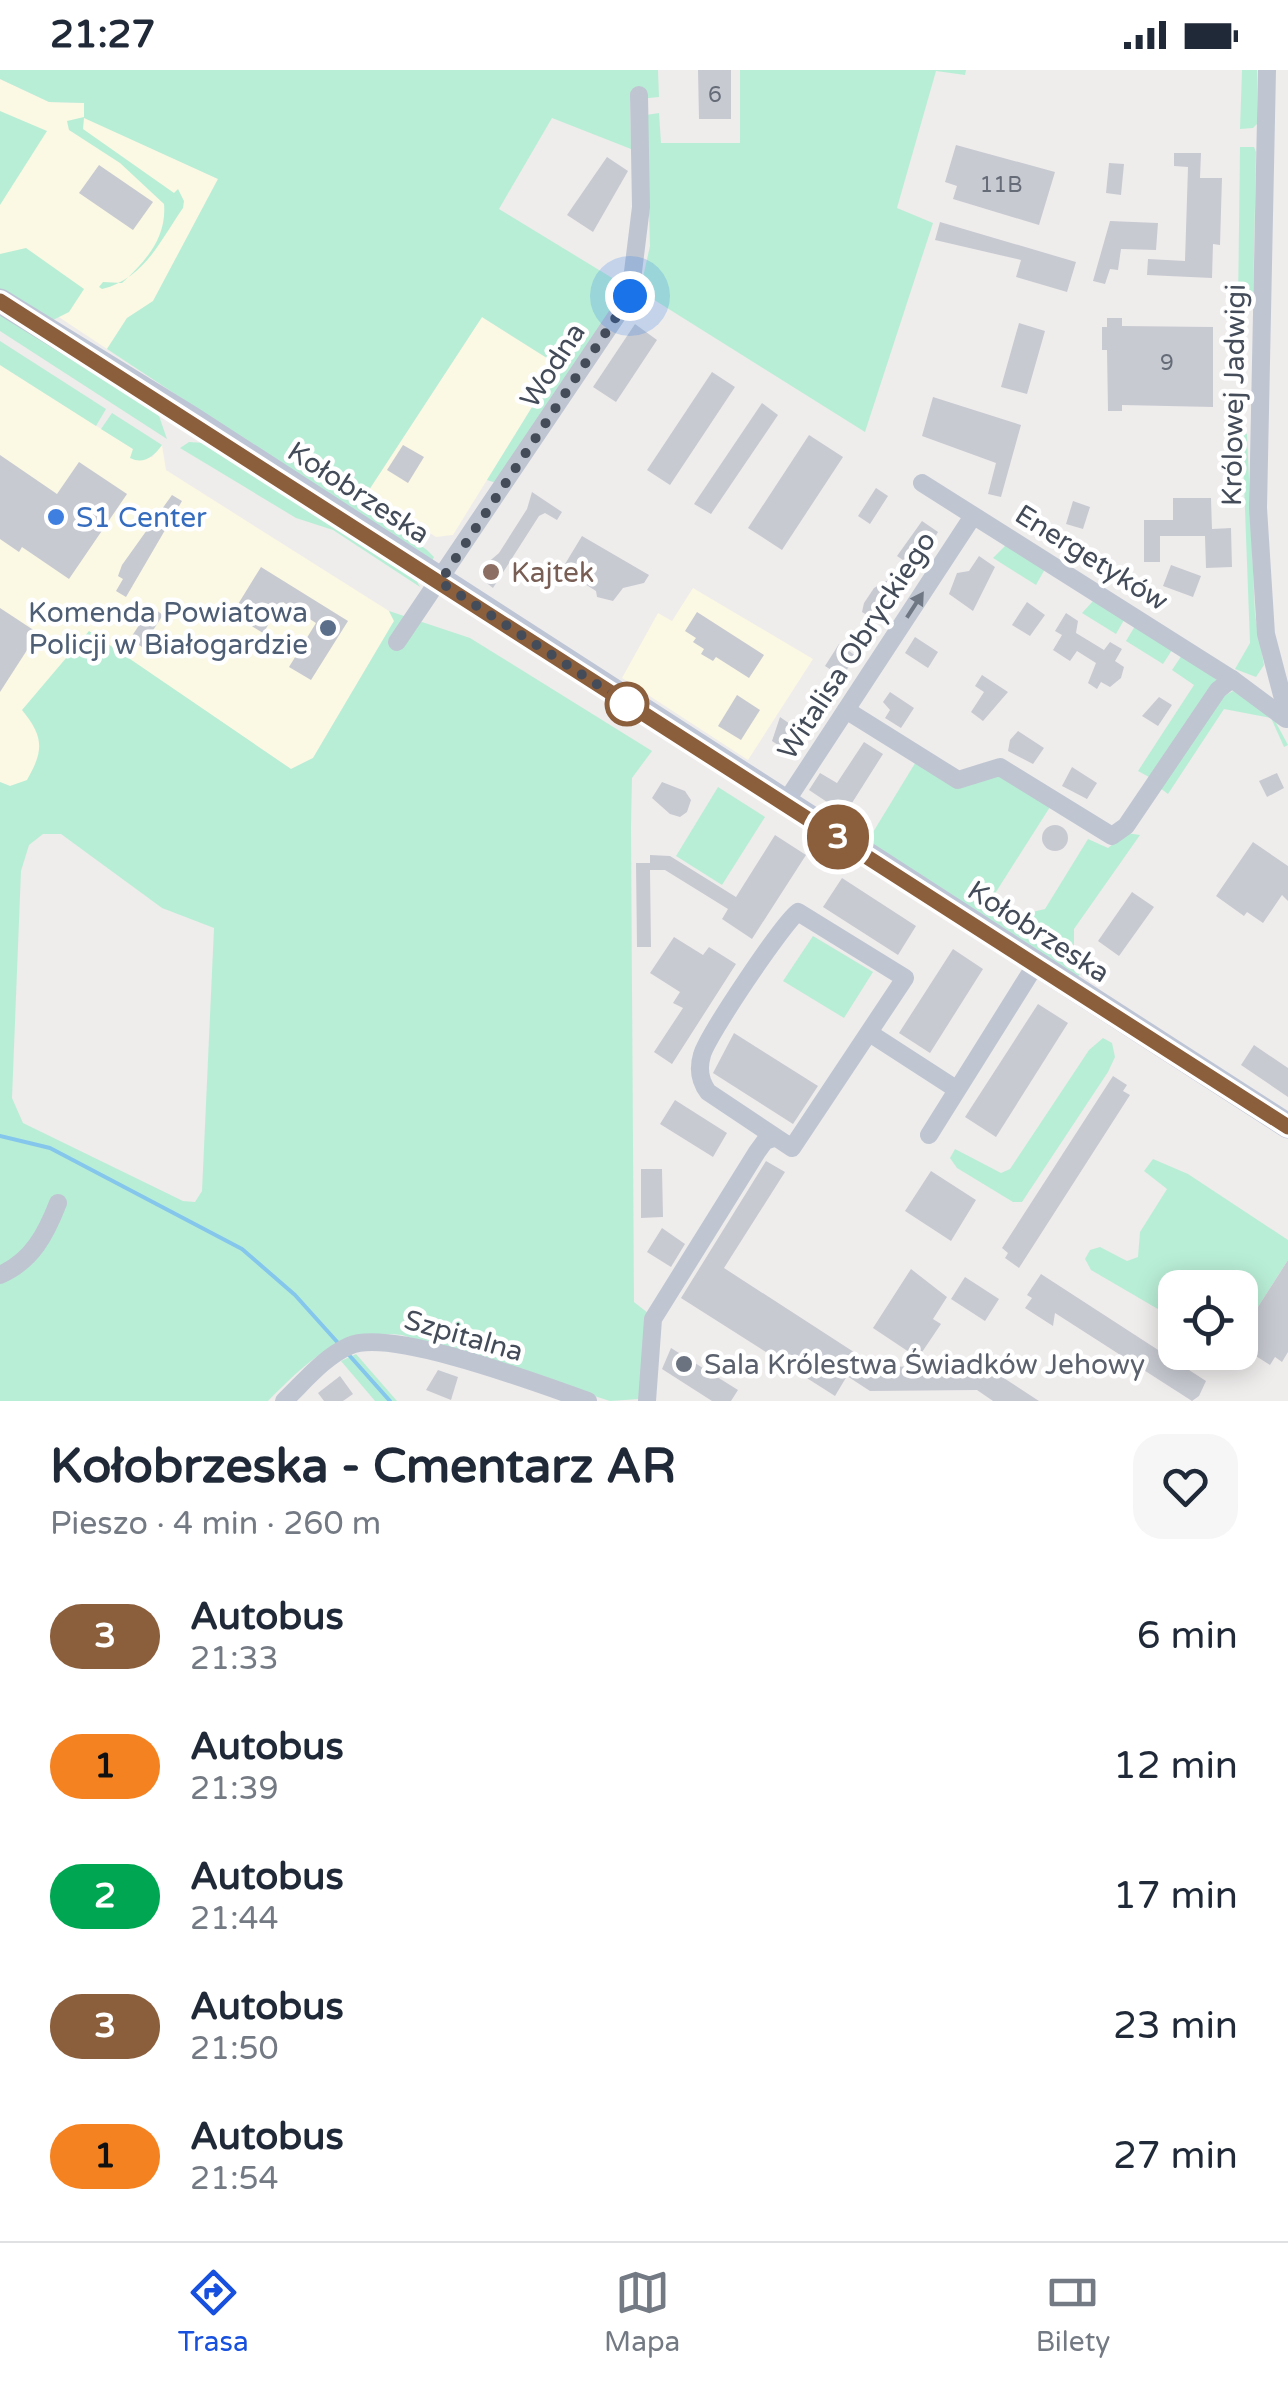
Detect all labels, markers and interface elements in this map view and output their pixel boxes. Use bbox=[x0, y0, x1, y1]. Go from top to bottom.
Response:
text: 21:27 bbox=[50, 12, 155, 58]
house number: 6 bbox=[708, 82, 722, 108]
house number: 11B bbox=[980, 172, 1022, 198]
your location bbox=[605, 271, 655, 321]
street label: Królowej Jadwigi bbox=[1215, 284, 1253, 506]
street label: Wodna bbox=[513, 317, 593, 414]
house number: 9 bbox=[1160, 350, 1174, 376]
street label: Kołobrzeska bbox=[281, 434, 436, 551]
street label: Energetyków bbox=[1009, 497, 1174, 618]
place label: S1 Center bbox=[76, 501, 207, 535]
marker: S1 Center bbox=[45, 506, 67, 528]
street label: Witalisa Obryckiego bbox=[770, 525, 943, 766]
place label: Kajtek bbox=[511, 556, 594, 590]
marker: Kajtek bbox=[480, 561, 502, 583]
one-way arrow bbox=[906, 591, 924, 618]
place label: Komenda Powiatowa Policji w Białogardzie bbox=[28, 596, 308, 662]
marker: Komenda Powiatowa Policji w Białogardzie bbox=[317, 617, 339, 639]
unlabelled marker bbox=[606, 683, 648, 725]
line badge: 3 bbox=[806, 804, 870, 870]
text: 3 bbox=[827, 816, 849, 858]
street label: Kołobrzeska bbox=[961, 873, 1116, 990]
map controls bbox=[1158, 1270, 1258, 1370]
button: locate bbox=[1158, 1270, 1258, 1370]
street label: Szpitalna bbox=[400, 1303, 527, 1369]
place label: Sala Królestwa Świadków Jehowy bbox=[704, 1348, 1145, 1382]
marker: Sala Królestwa Świadków Jehowy bbox=[673, 1353, 695, 1375]
button: heart bbox=[1133, 1434, 1238, 1539]
text: Kołobrzeska - Cmentarz AR bbox=[50, 1438, 676, 1496]
text: Pieszo · 4 min · 260 m bbox=[50, 1505, 381, 1543]
text: Autobus bbox=[190, 1594, 344, 1640]
text: 6 min bbox=[1137, 1613, 1238, 1659]
text: 3 bbox=[94, 1615, 116, 1657]
text: 21:33 bbox=[190, 1640, 279, 1678]
text: Autobus bbox=[190, 1724, 344, 1770]
text: 12 min bbox=[1113, 1743, 1238, 1789]
text: 1 bbox=[94, 1745, 116, 1787]
text: 21:39 bbox=[190, 1770, 279, 1808]
text: Autobus bbox=[190, 1854, 344, 1900]
text: 17 min bbox=[1113, 1873, 1238, 1919]
text: 2 bbox=[94, 1875, 116, 1917]
text: 21:44 bbox=[190, 1900, 279, 1938]
text: Autobus bbox=[190, 1984, 344, 2030]
text: 23 min bbox=[1113, 2003, 1238, 2049]
text: 3 bbox=[94, 2005, 116, 2047]
text: 21:50 bbox=[190, 2030, 279, 2068]
text: Autobus bbox=[190, 2114, 344, 2160]
text: 27 min bbox=[1113, 2133, 1238, 2179]
text: 1 bbox=[94, 2135, 116, 2177]
text: 21:54 bbox=[190, 2160, 279, 2198]
tab: Trasa bbox=[178, 2265, 249, 2359]
tab: Mapa bbox=[604, 2265, 680, 2359]
tab: Bilety bbox=[1036, 2265, 1110, 2359]

